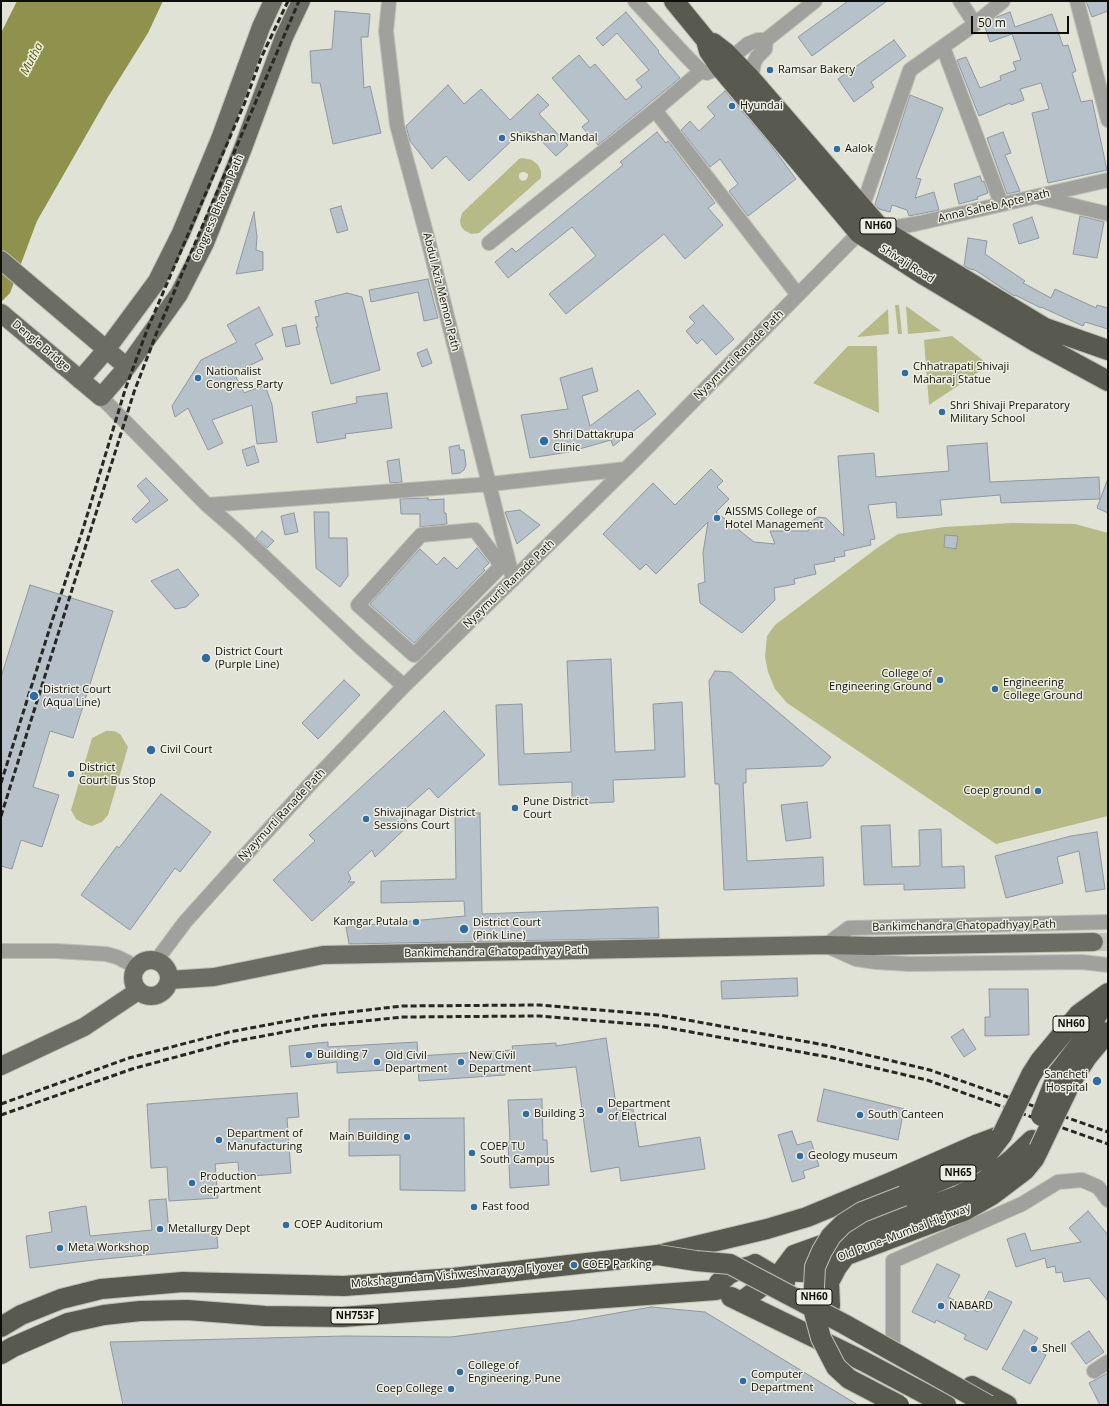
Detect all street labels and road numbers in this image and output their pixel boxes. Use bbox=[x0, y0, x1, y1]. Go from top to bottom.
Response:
street label: Congress Bhavan Path bbox=[189, 153, 247, 263]
street label: Anna Saheb Apte Path bbox=[937, 187, 1051, 225]
road number: NH60 bbox=[860, 218, 896, 234]
street label: Abdul Aziz Memon Path bbox=[420, 231, 462, 353]
street label: Shivaji Road bbox=[877, 242, 937, 286]
street label: Nyaymurti Ranade Path bbox=[691, 307, 787, 403]
street label: Dengle Bridge bbox=[9, 318, 73, 374]
street label: Nyaymurti Ranade Path bbox=[461, 537, 557, 631]
street label: Nyaymurti Ranade Path bbox=[236, 766, 328, 864]
street label: Bankimchandra Chatopadhyay Path bbox=[872, 918, 1056, 934]
street label: Bankimchandra Chatopadhyay Path bbox=[404, 944, 588, 960]
road number: NH60 bbox=[1053, 1016, 1089, 1032]
road number: NH65 bbox=[940, 1165, 976, 1181]
street label: Old Pune–Mumbai Highway bbox=[835, 1201, 973, 1265]
street label: Mokshagundam Vishweshvarayya Flyover bbox=[350, 1259, 564, 1291]
road number: NH60 bbox=[796, 1289, 832, 1305]
road number: NH753F bbox=[331, 1308, 379, 1324]

